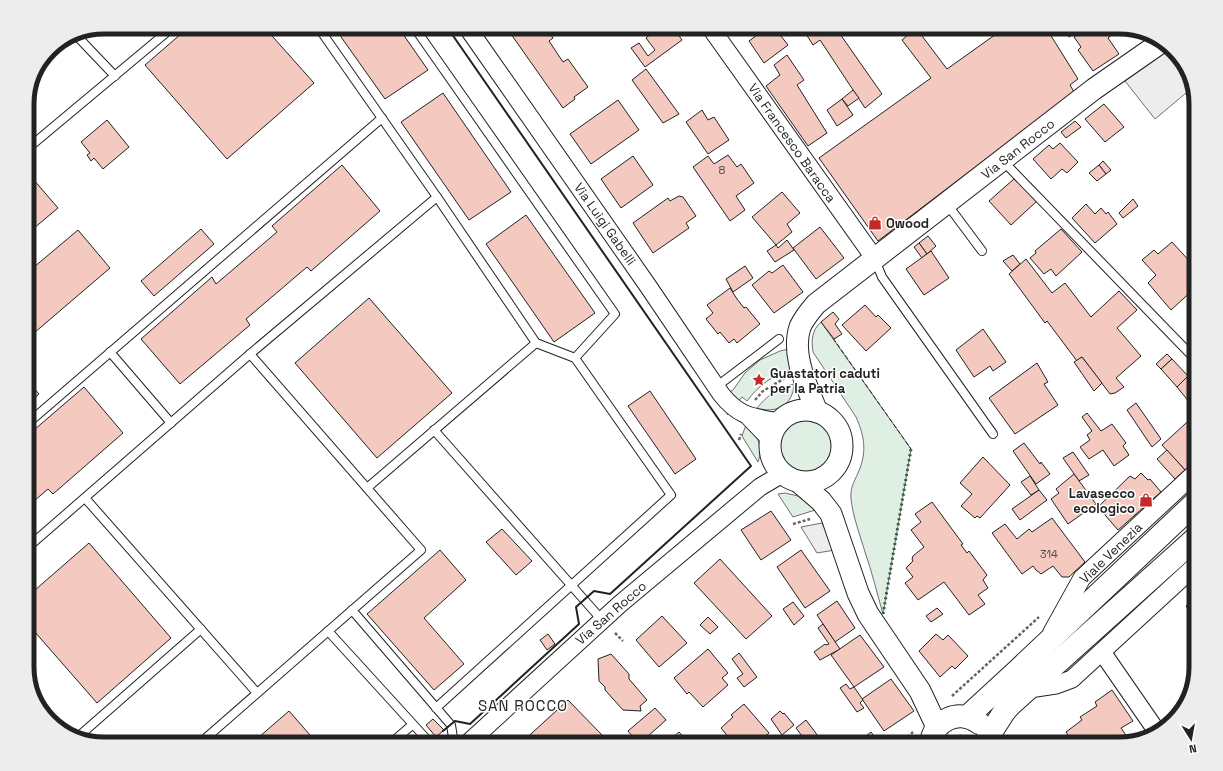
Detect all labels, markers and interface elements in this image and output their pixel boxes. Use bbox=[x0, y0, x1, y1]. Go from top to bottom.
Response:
street label: Via Francesco Baracca bbox=[744, 80, 840, 206]
street label: Via San Rocco bbox=[978, 115, 1058, 183]
house number: 8 bbox=[719, 163, 726, 177]
street label: Via Luigi Gabelli bbox=[570, 179, 640, 269]
shop icon: Owood bbox=[867, 215, 883, 231]
place label: Owood bbox=[886, 215, 929, 232]
place label: Guastatori caduti per la Patria bbox=[770, 365, 880, 397]
place icon: Guastatori caduti per la Patria bbox=[751, 372, 767, 388]
place label: Lavasecco ecologico bbox=[1069, 485, 1135, 517]
shop icon: Lavasecco ecologico bbox=[1138, 492, 1154, 508]
street label: Viale Venezia bbox=[1076, 518, 1146, 587]
house number: 314 bbox=[1040, 547, 1058, 561]
street label: Via San Rocco bbox=[572, 578, 650, 648]
district label: SAN ROCCO bbox=[478, 696, 568, 715]
north arrow bbox=[1171, 719, 1211, 759]
text: N bbox=[1188, 741, 1198, 756]

